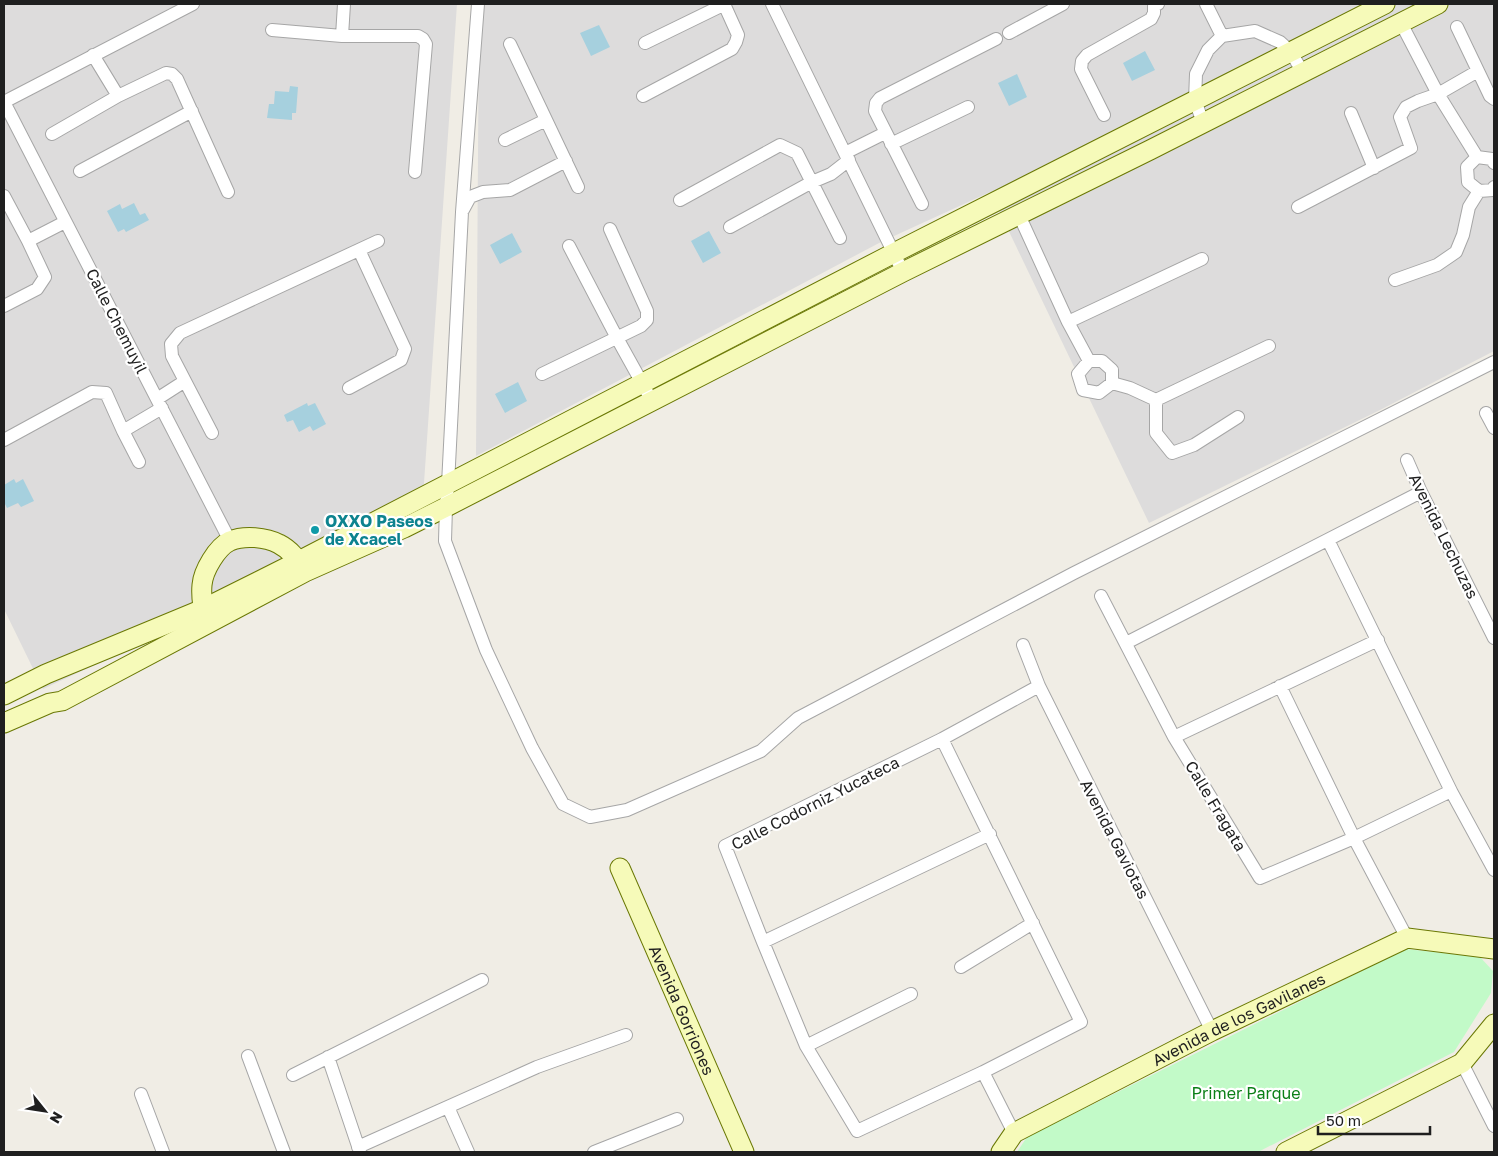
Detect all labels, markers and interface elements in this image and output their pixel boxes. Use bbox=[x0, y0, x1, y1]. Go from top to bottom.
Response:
street label: Calle Chemuyil bbox=[82, 265, 152, 377]
street label: Avenida Lechuzas bbox=[1405, 470, 1483, 602]
place label: OXXO Paseos de Xcacel bbox=[325, 511, 433, 549]
marker: OXXO Paseos de Xcacel bbox=[309, 524, 321, 536]
street label: Calle Codorniz Yucateca bbox=[728, 752, 902, 854]
street label: Calle Fragata bbox=[1181, 757, 1251, 855]
street label: Avenida Gaviotas bbox=[1076, 776, 1154, 902]
street label: Avenida Gorriones bbox=[645, 942, 719, 1078]
street label: Avenida de los Gavilanes bbox=[1149, 968, 1328, 1070]
park label: Primer Parque bbox=[1192, 1083, 1300, 1103]
north arrow bbox=[20, 1086, 70, 1136]
scale bar bbox=[1318, 1104, 1430, 1136]
text: N bbox=[47, 1109, 67, 1127]
text: 50 m bbox=[1326, 1111, 1361, 1129]

